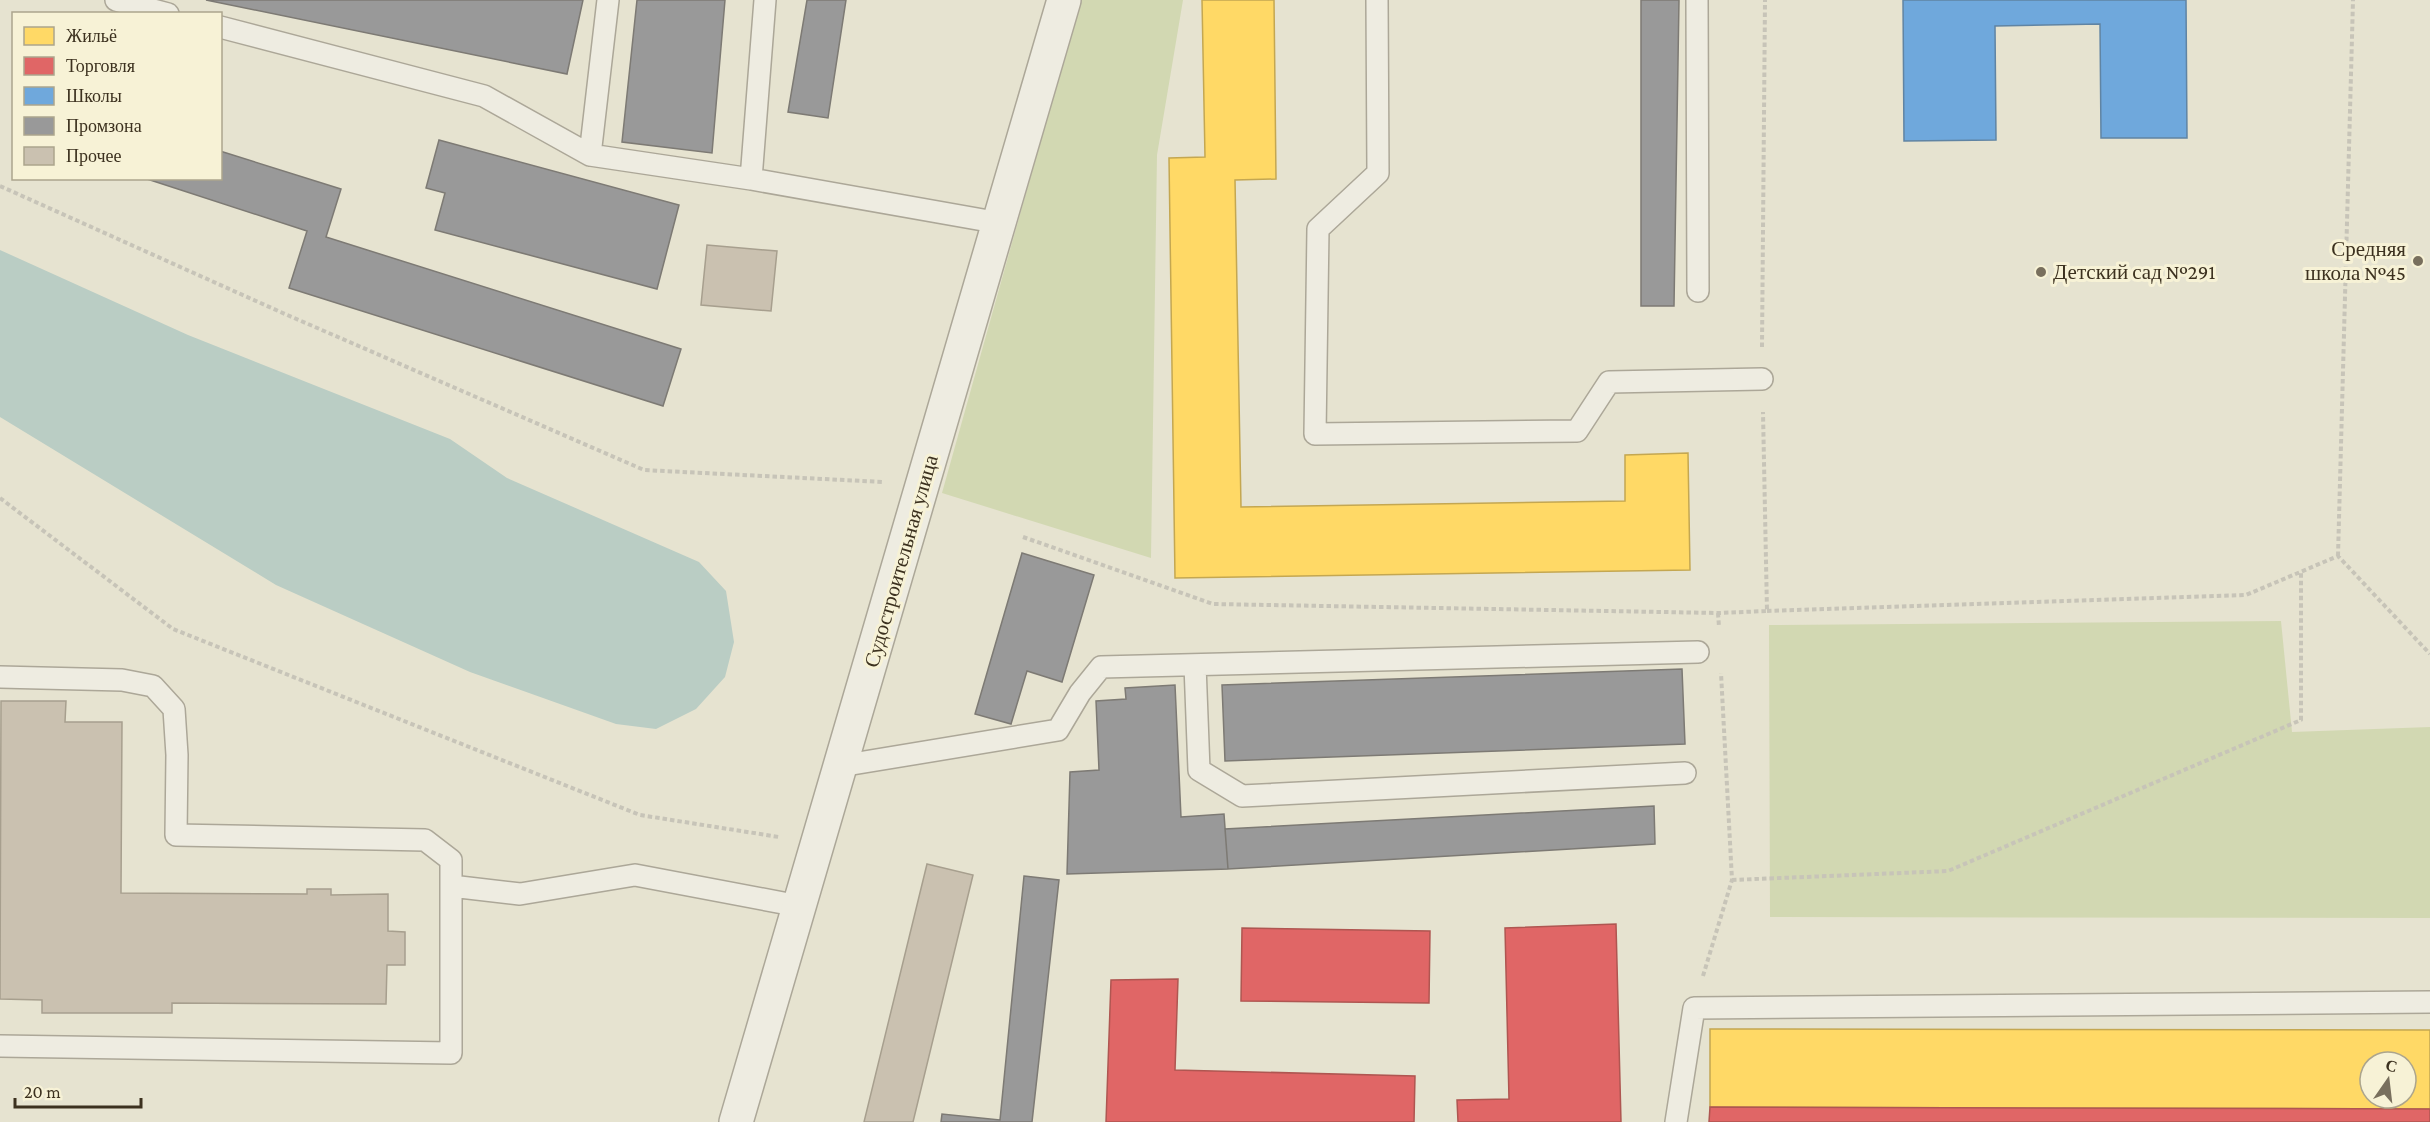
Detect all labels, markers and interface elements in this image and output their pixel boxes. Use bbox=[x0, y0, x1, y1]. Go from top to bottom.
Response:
legend bbox=[12, 12, 222, 180]
text: Жильё bbox=[66, 26, 117, 46]
text: Торговля bbox=[66, 56, 135, 76]
text: Школы bbox=[66, 86, 122, 106]
text: Промзона bbox=[66, 116, 142, 136]
text: Прочее bbox=[66, 146, 122, 166]
place label: Средняя школа №45 bbox=[2305, 237, 2406, 285]
marker: Средняя школа №45 bbox=[2411, 254, 2425, 268]
place label: Детский сад №291 bbox=[2053, 260, 2215, 284]
marker: Детский сад №291 bbox=[2034, 265, 2048, 279]
street label: Судостроительная улица bbox=[859, 451, 943, 670]
north arrow bbox=[2358, 1050, 2418, 1110]
text: С bbox=[2384, 1056, 2399, 1076]
scale bar bbox=[15, 1071, 141, 1109]
text: 20 m bbox=[24, 1082, 61, 1102]

